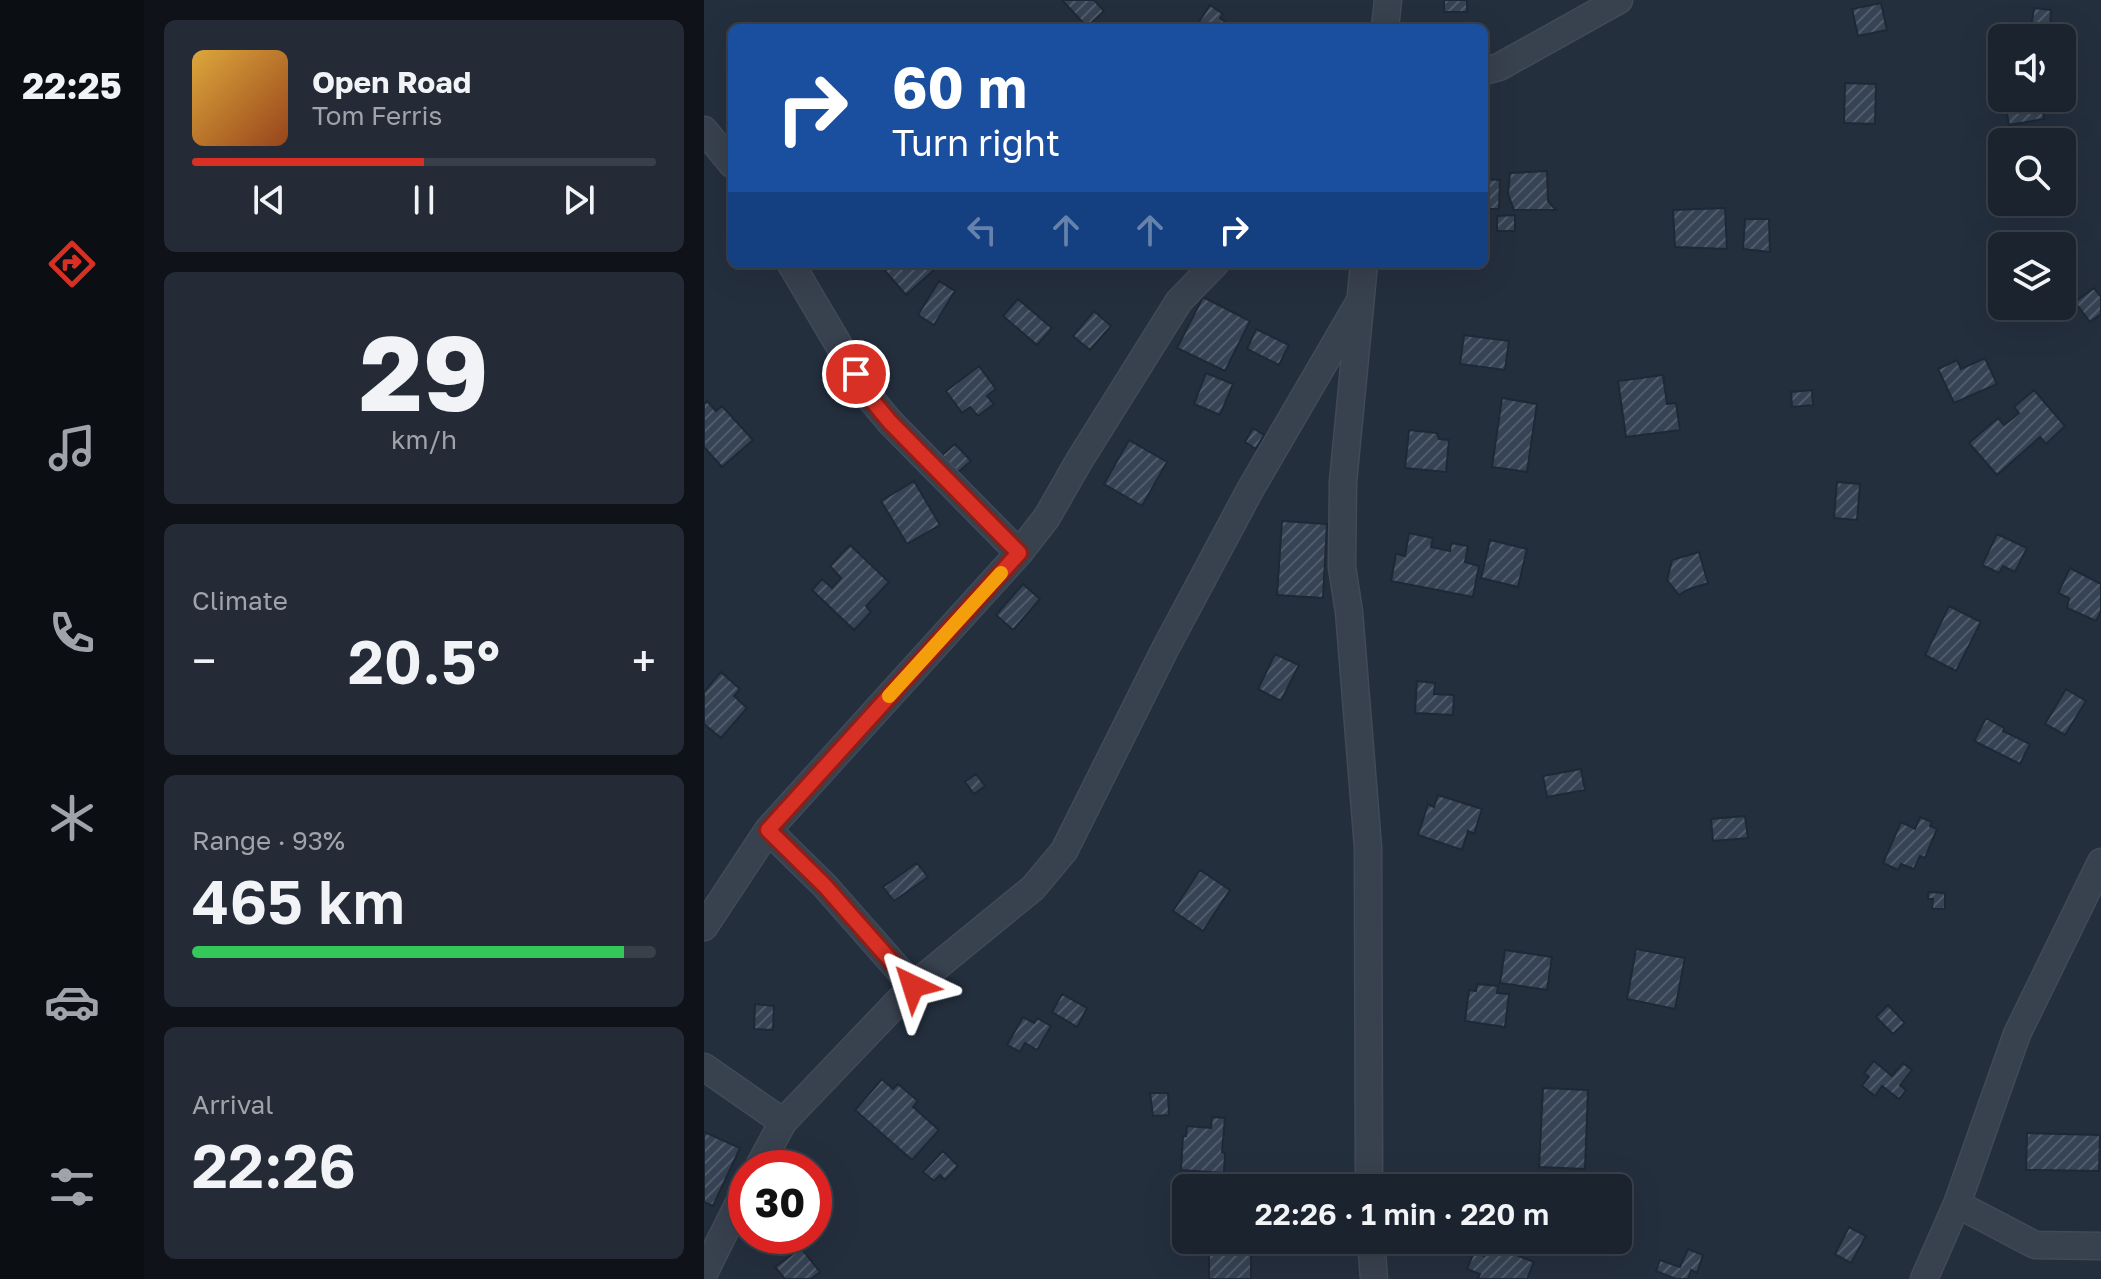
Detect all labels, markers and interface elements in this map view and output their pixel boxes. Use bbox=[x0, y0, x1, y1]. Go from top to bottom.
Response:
map controls bbox=[1988, 24, 2076, 320]
button: sound bbox=[1988, 24, 2076, 112]
text: 60 m bbox=[892, 53, 1027, 120]
icon: right bbox=[760, 56, 864, 160]
text: 22:25 bbox=[22, 64, 122, 107]
text: Open Road bbox=[312, 64, 471, 100]
text: Tom Ferris bbox=[312, 100, 442, 131]
text: Turn right bbox=[892, 121, 1060, 164]
button: search bbox=[1988, 128, 2076, 216]
icon: previous bbox=[247, 178, 291, 222]
icon: pause bbox=[402, 178, 446, 222]
icon: next bbox=[557, 178, 601, 222]
icon: left bbox=[960, 208, 1004, 252]
icon: ahead bbox=[1044, 208, 1088, 252]
icon: ahead bbox=[1128, 208, 1172, 252]
icon: right bbox=[1212, 208, 1256, 252]
button: layers bbox=[1988, 232, 2076, 320]
icon: directions bbox=[44, 236, 100, 292]
text: 29 bbox=[359, 309, 489, 434]
pin bbox=[822, 340, 890, 408]
icon: arrive bbox=[834, 352, 878, 396]
icon: music bbox=[44, 420, 100, 476]
text: km/h bbox=[391, 424, 457, 455]
text: Climate bbox=[192, 585, 288, 616]
icon: phone bbox=[44, 605, 100, 661]
text: 20.5° bbox=[348, 625, 500, 697]
text: − bbox=[192, 634, 216, 687]
text: + bbox=[632, 634, 656, 687]
icon: climate bbox=[44, 790, 100, 846]
text: Range · 93% bbox=[192, 825, 345, 856]
text: 465 km bbox=[192, 865, 405, 937]
position arrow bbox=[871, 944, 955, 1028]
icon: car bbox=[44, 974, 100, 1030]
text: Arrival bbox=[192, 1089, 273, 1120]
text: 22:26 bbox=[192, 1129, 356, 1201]
speed limit sign: 30 bbox=[728, 1150, 832, 1254]
icon: filters bbox=[44, 1159, 100, 1215]
text: 22:26 · 1 min · 220 m bbox=[1255, 1196, 1549, 1232]

